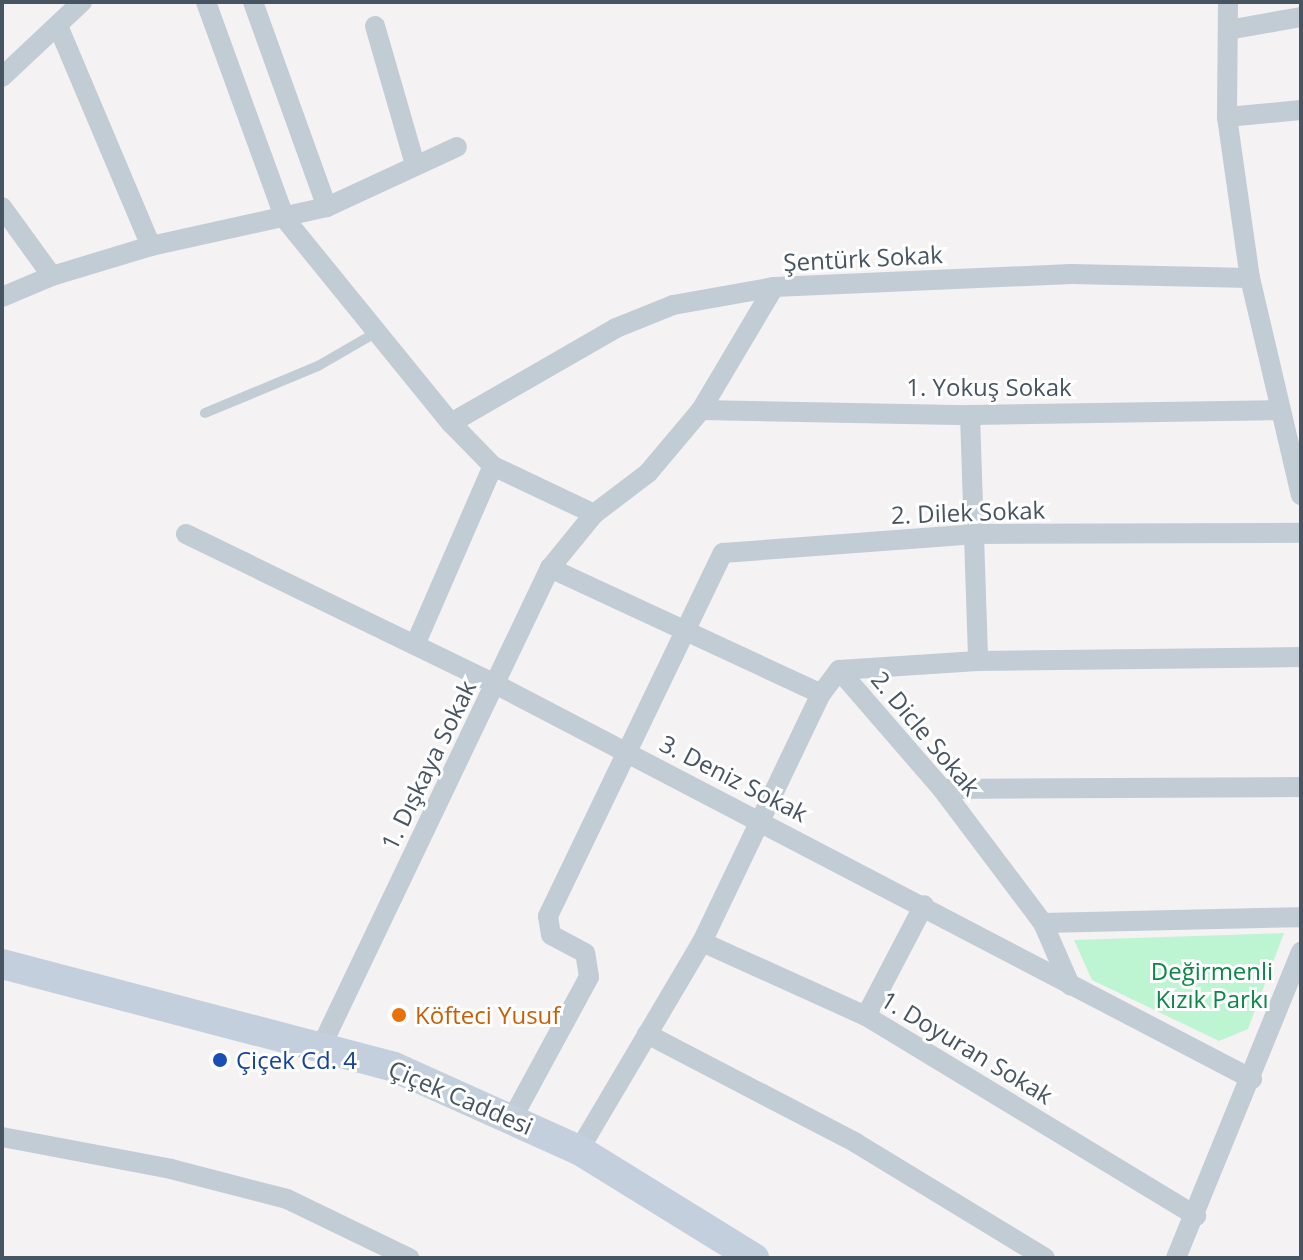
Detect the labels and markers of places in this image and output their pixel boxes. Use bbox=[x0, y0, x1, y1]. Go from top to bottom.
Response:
place label: Köfteci Yusuf bbox=[415, 1001, 560, 1029]
marker: Köfteci Yusuf bbox=[390, 1006, 408, 1024]
place label: Çiçek Cd. 4 bbox=[236, 1046, 357, 1074]
marker: Çiçek Cd. 4 bbox=[211, 1051, 229, 1069]

